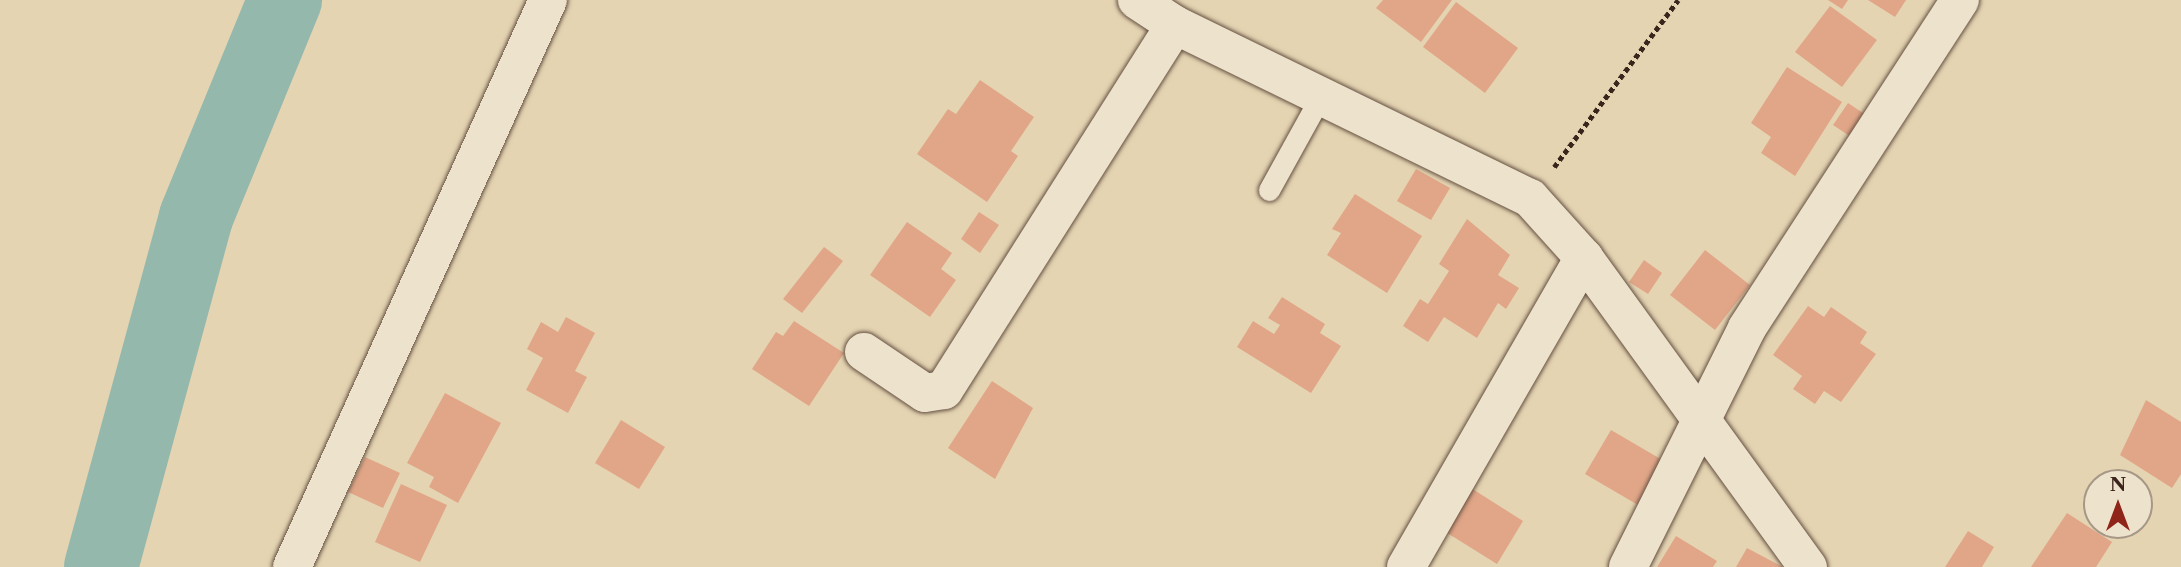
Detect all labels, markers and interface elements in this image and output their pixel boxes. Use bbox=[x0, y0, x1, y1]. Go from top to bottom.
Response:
north arrow bbox=[2083, 469, 2153, 539]
text: N bbox=[2110, 473, 2126, 496]

